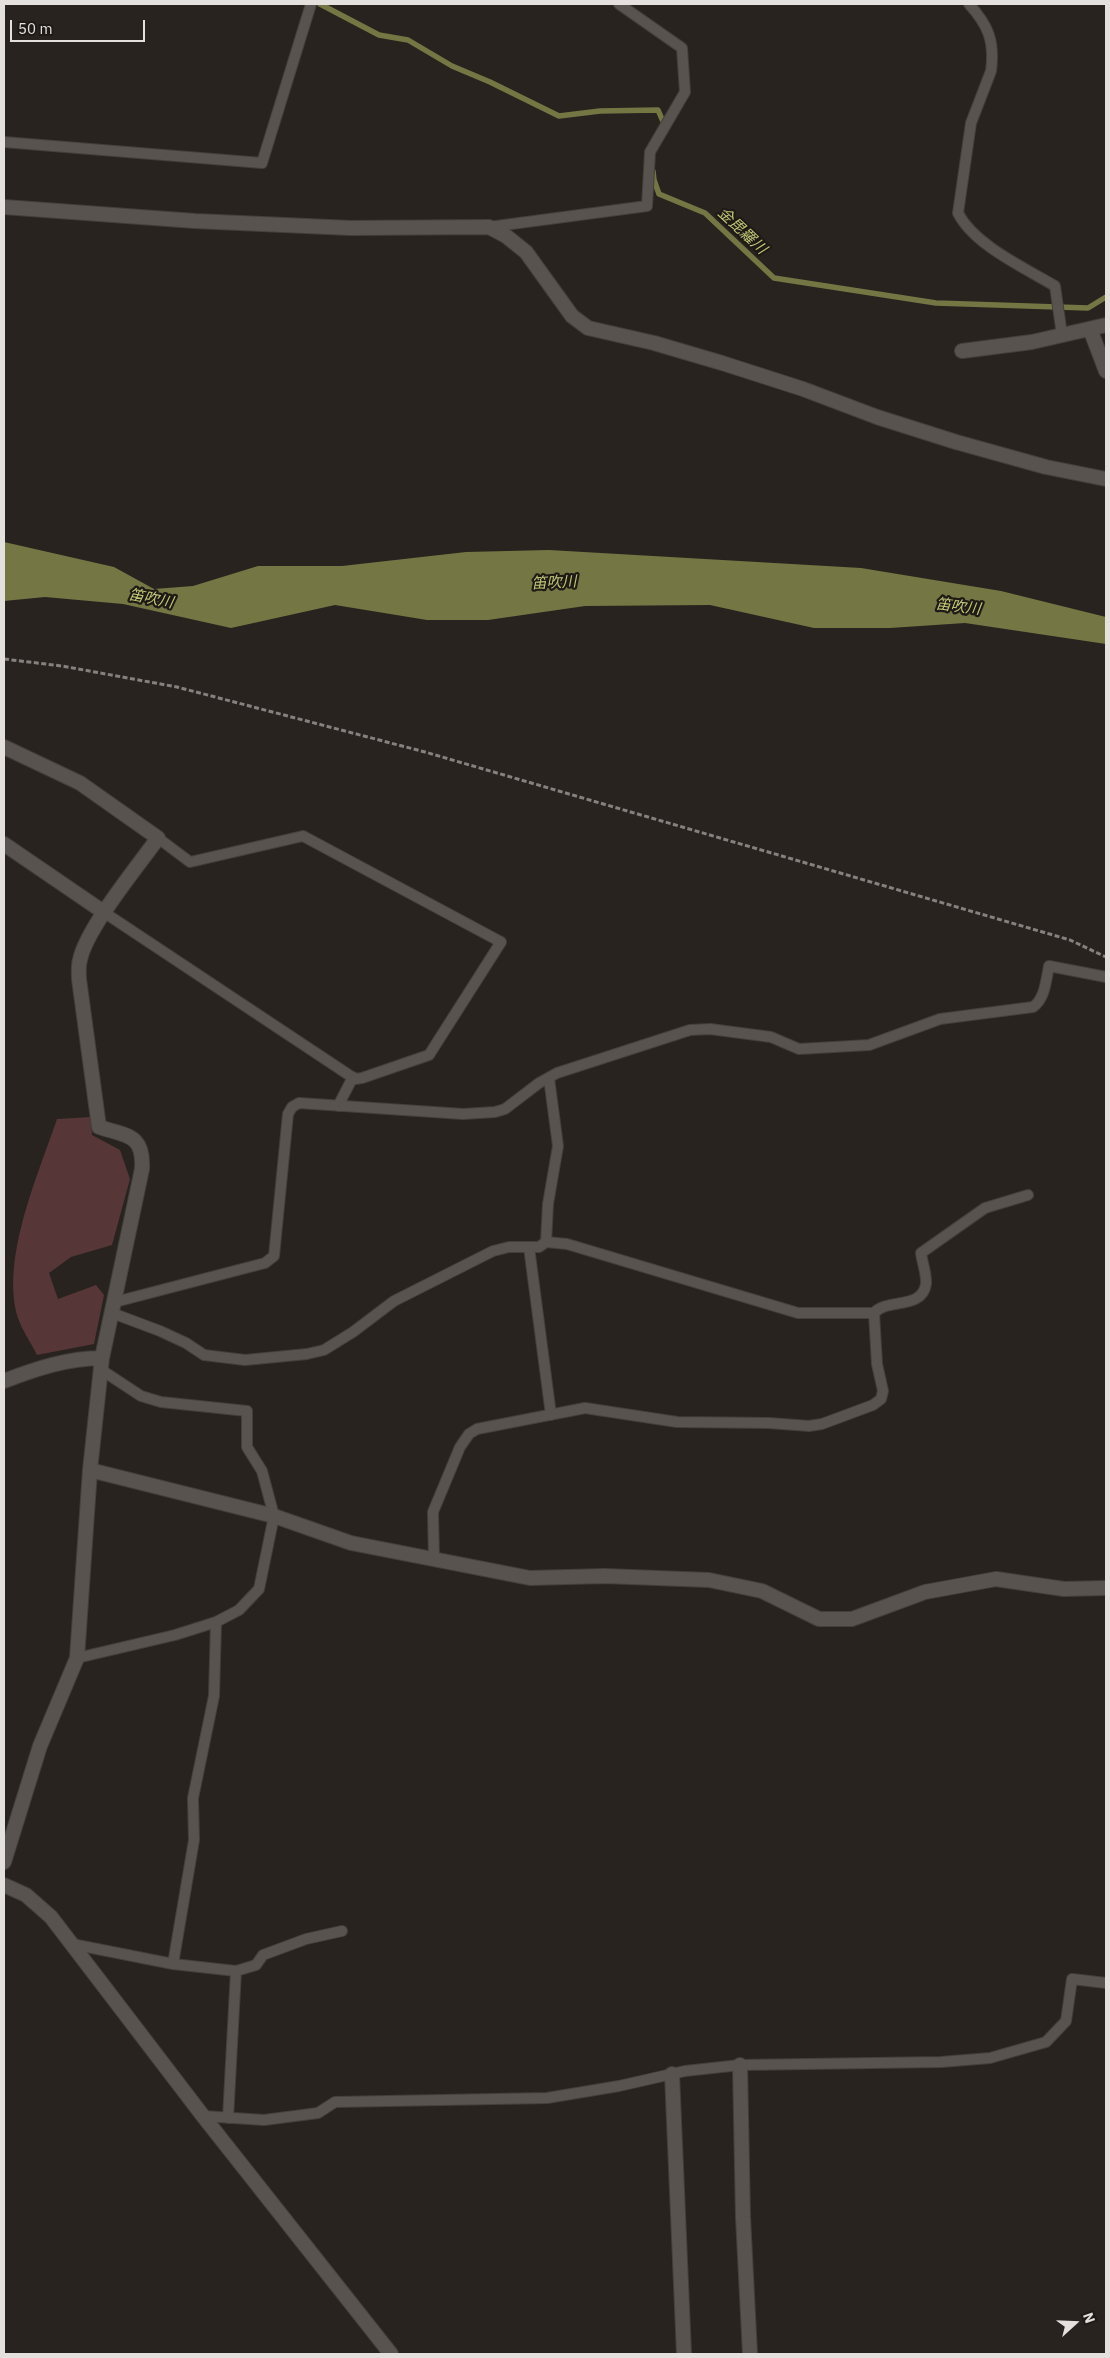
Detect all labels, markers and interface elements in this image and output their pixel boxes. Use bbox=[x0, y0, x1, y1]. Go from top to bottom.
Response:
scale bar bbox=[12, 10, 148, 42]
text: 50 m bbox=[18, 19, 53, 38]
water label: 金毘羅川 bbox=[714, 204, 770, 258]
water label: 笛吹川 bbox=[531, 573, 577, 593]
water label: 笛吹川 bbox=[127, 586, 175, 612]
water label: 笛吹川 bbox=[935, 595, 981, 619]
north arrow bbox=[1050, 2298, 1100, 2348]
text: N bbox=[1079, 2310, 1099, 2326]

